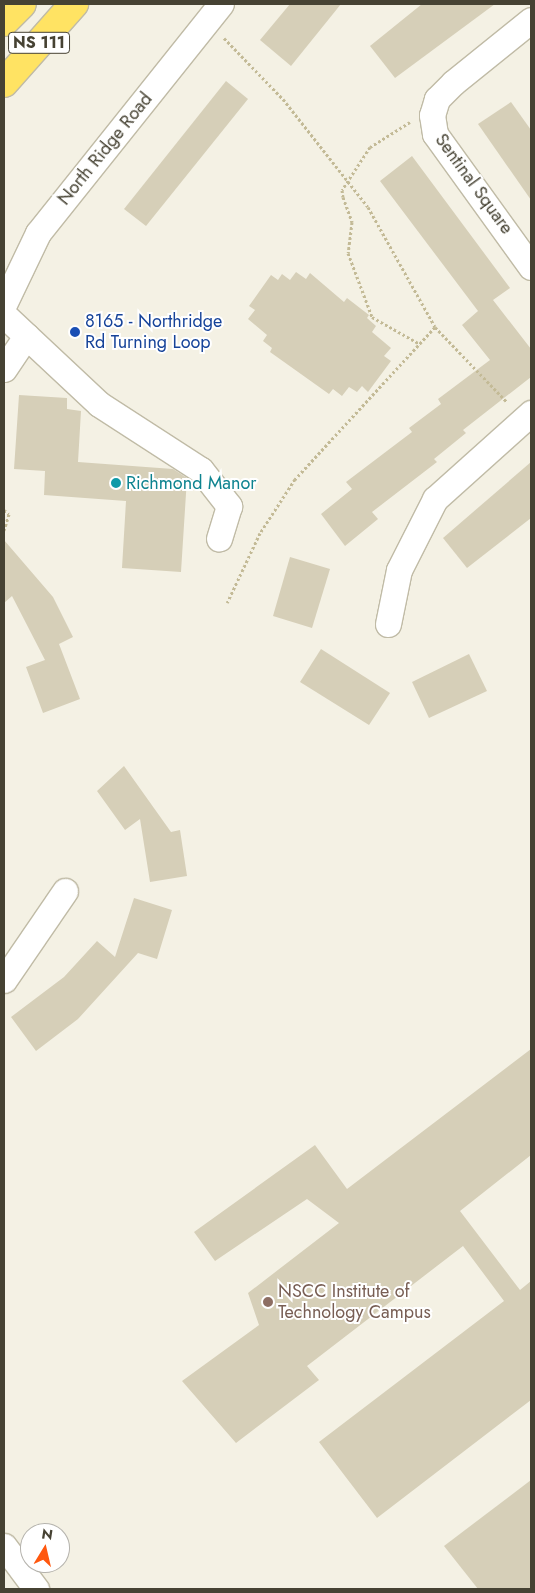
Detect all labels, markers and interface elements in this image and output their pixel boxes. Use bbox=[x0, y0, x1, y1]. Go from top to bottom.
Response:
road number: NS 111 bbox=[8, 29, 70, 56]
street label: North Ridge Road bbox=[53, 89, 157, 209]
street label: Sentinal Square bbox=[430, 130, 518, 238]
place label: 8165 - Northridge Rd Turning Loop bbox=[85, 311, 222, 354]
marker: 8165 - Northridge Rd Turning Loop bbox=[69, 326, 81, 338]
place label: Richmond Manor bbox=[126, 472, 256, 494]
marker: Richmond Manor bbox=[110, 477, 122, 489]
place label: NSCC Institute of Technology Campus bbox=[278, 1281, 431, 1324]
marker: NSCC Institute of Technology Campus bbox=[262, 1296, 274, 1308]
north arrow bbox=[20, 1523, 70, 1573]
text: N bbox=[40, 1523, 54, 1545]

